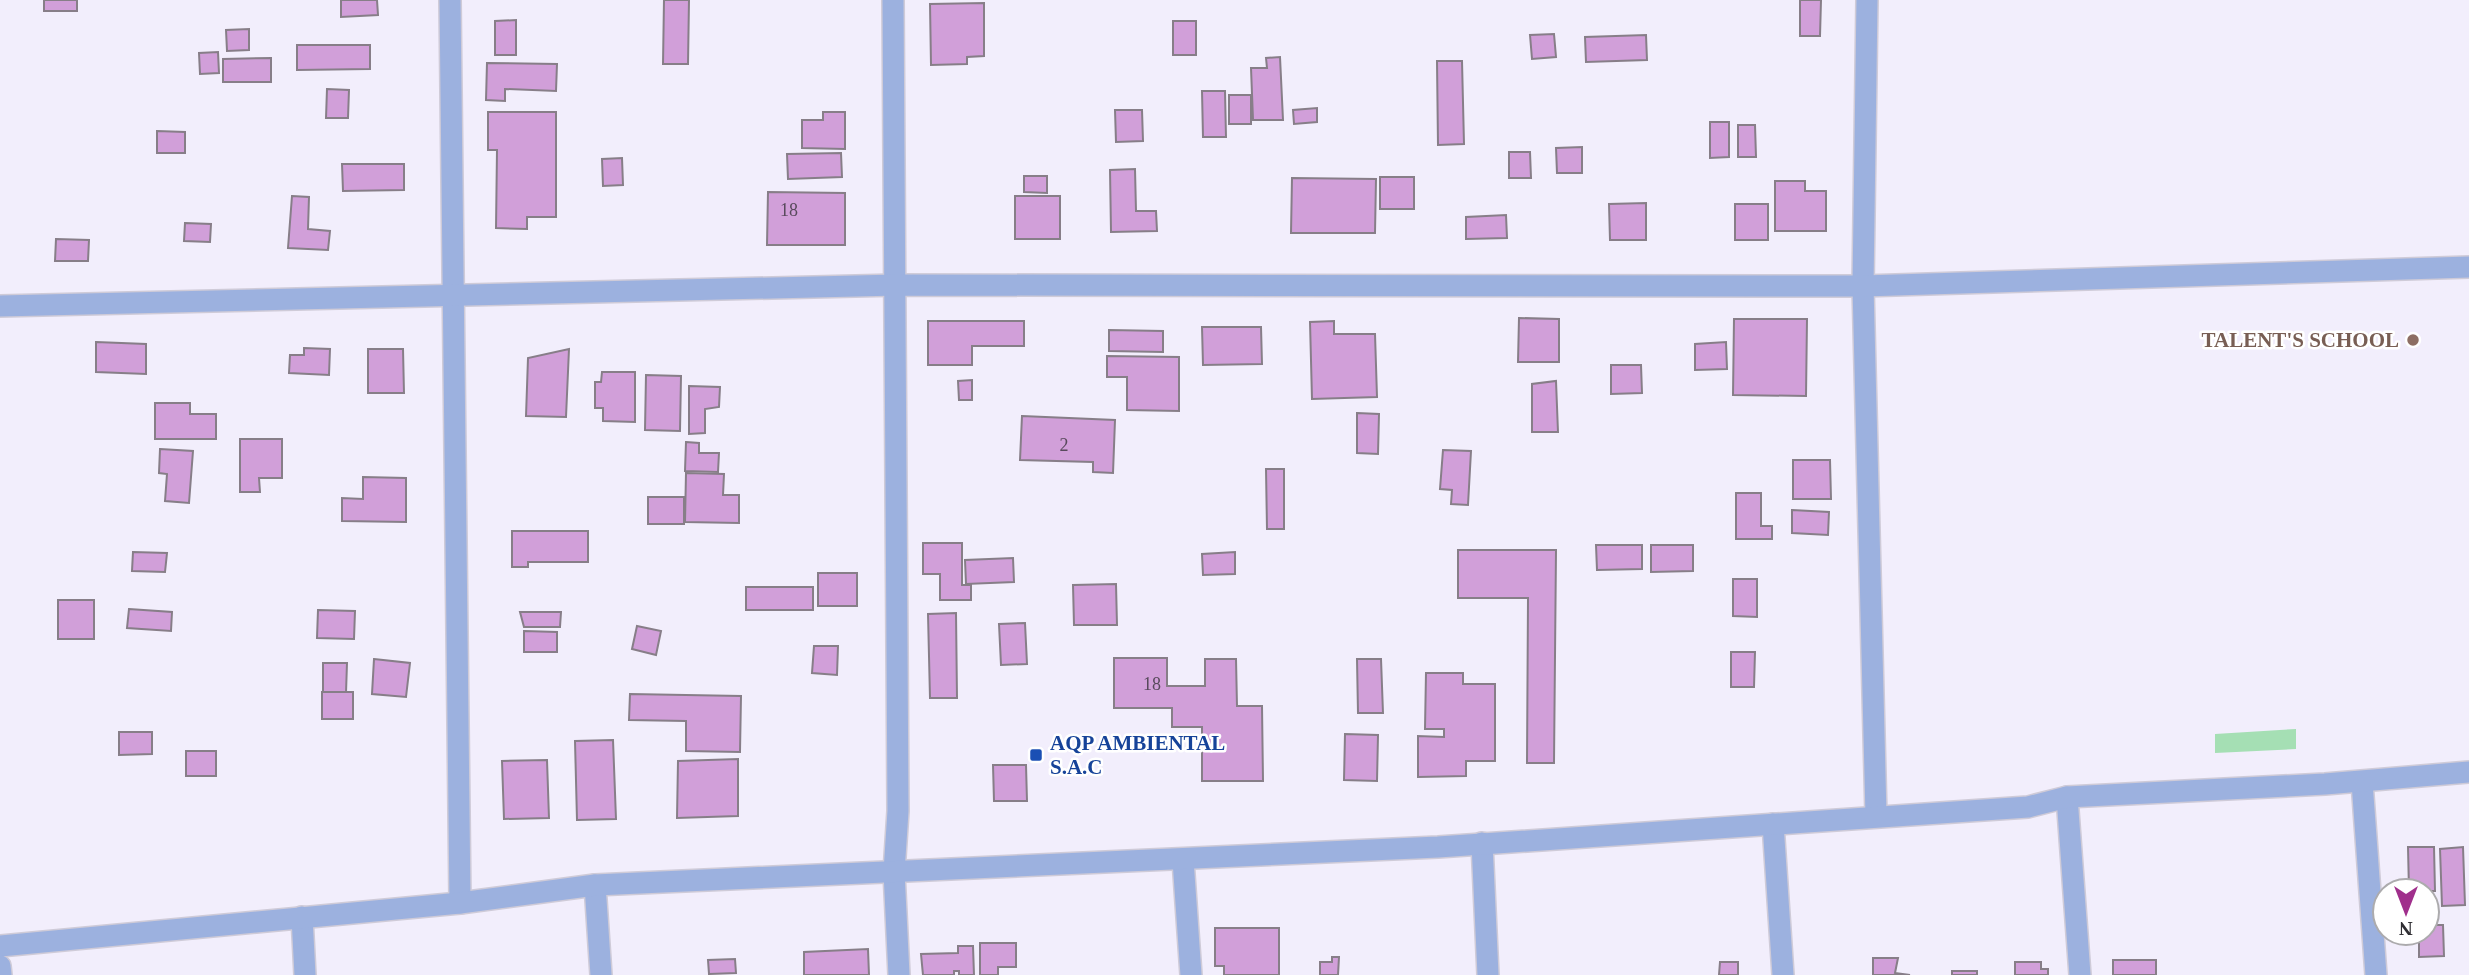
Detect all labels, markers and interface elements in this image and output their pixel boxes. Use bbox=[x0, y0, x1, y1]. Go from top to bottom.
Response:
house number: 18 bbox=[780, 200, 798, 220]
place label: TALENT'S SCHOOL bbox=[2202, 328, 2399, 352]
marker: TALENT'S SCHOOL bbox=[2405, 332, 2421, 348]
house number: 2 bbox=[1060, 435, 1069, 455]
house number: 18 bbox=[1143, 674, 1161, 694]
place label: AQP AMBIENTAL S.A.C bbox=[1050, 731, 1225, 779]
marker: AQP AMBIENTAL S.A.C bbox=[1028, 747, 1044, 763]
north arrow bbox=[2371, 877, 2441, 947]
text: N bbox=[2399, 918, 2413, 939]

